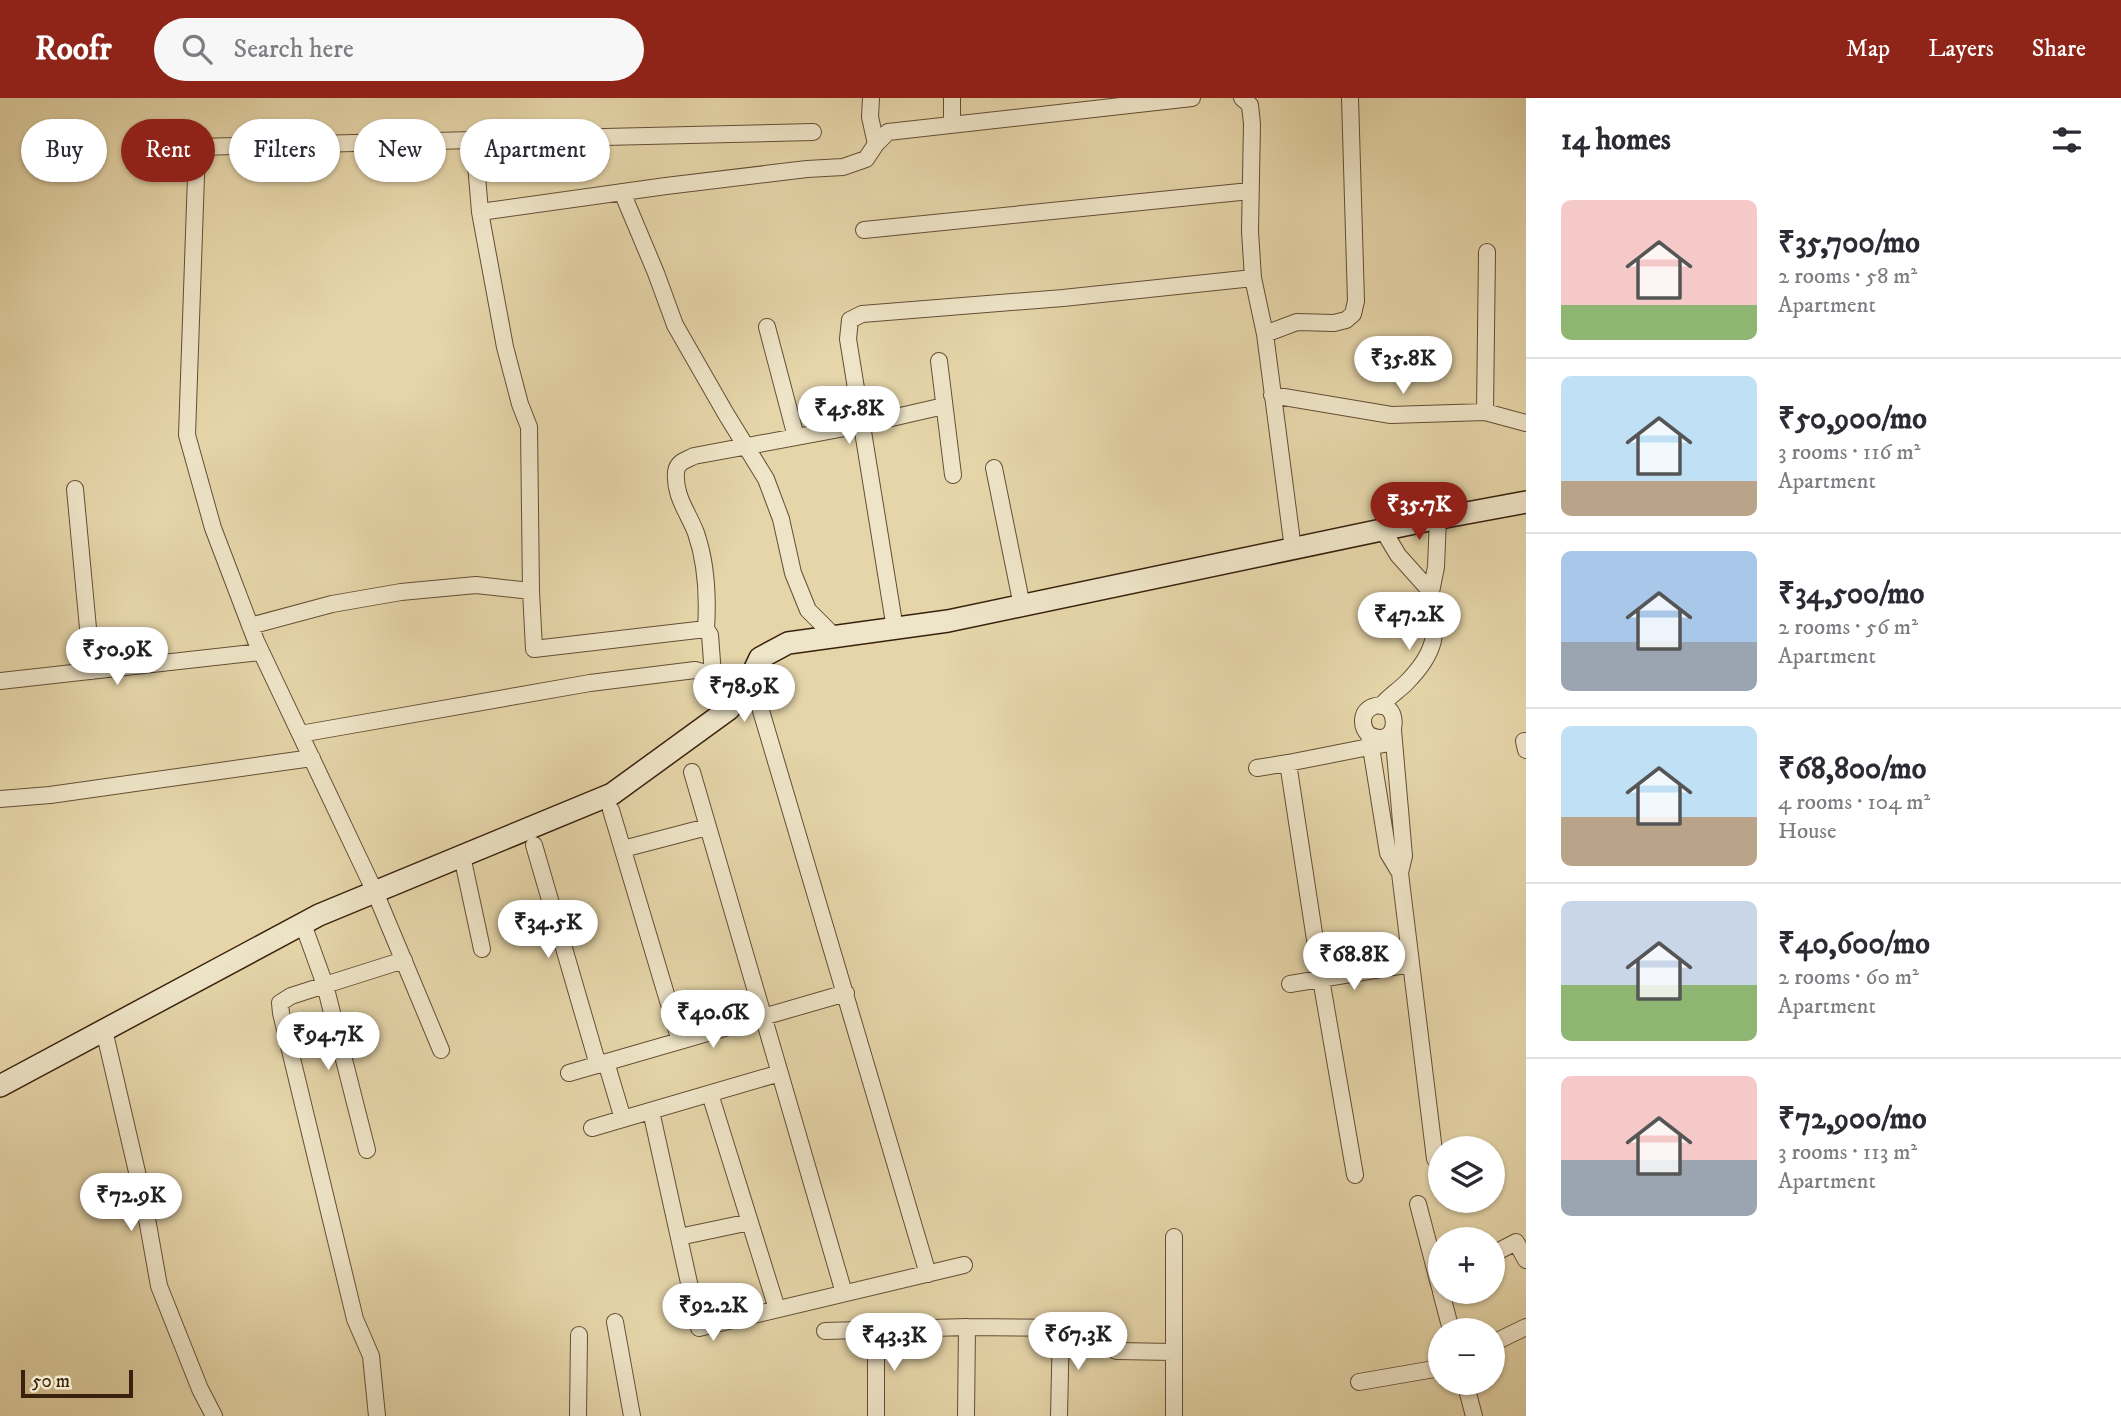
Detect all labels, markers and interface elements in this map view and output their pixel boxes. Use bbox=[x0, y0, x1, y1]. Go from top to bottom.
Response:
search box bbox=[154, 18, 644, 81]
text: Roofr bbox=[35, 29, 112, 70]
icon: search bbox=[178, 30, 216, 68]
text: Search here bbox=[234, 33, 354, 66]
text: Map bbox=[1846, 34, 1890, 64]
text: Layers bbox=[1928, 34, 1994, 64]
text: Share bbox=[2032, 34, 2086, 64]
chip: Buy bbox=[21, 119, 107, 182]
chip: Rent bbox=[121, 119, 215, 182]
chip: Filters bbox=[229, 119, 340, 182]
chip: New bbox=[354, 119, 446, 182]
chip: Apartment bbox=[460, 119, 610, 182]
icon: filters bbox=[2048, 121, 2086, 159]
text: 14 homes bbox=[1561, 122, 1671, 159]
text: ₹35,700/mo bbox=[1778, 225, 1920, 262]
icon: home bbox=[1617, 228, 1701, 312]
text: 2 rooms · 58 m² bbox=[1778, 262, 1917, 291]
text: Apartment bbox=[1778, 291, 1876, 320]
pin: ₹35.8K bbox=[1346, 336, 1460, 396]
text: ₹35.8K bbox=[1370, 344, 1436, 373]
pin: ₹45.8K bbox=[792, 386, 906, 446]
text: ₹45.8K bbox=[814, 394, 884, 423]
text: ₹50,900/mo bbox=[1778, 401, 1927, 438]
icon: home bbox=[1617, 404, 1701, 488]
text: 3 rooms · 116 m² bbox=[1778, 438, 1921, 467]
text: Apartment bbox=[1778, 467, 1876, 496]
pin: ₹35.7K bbox=[1362, 482, 1476, 542]
text: ₹35.7K bbox=[1387, 490, 1451, 519]
text: ₹34,500/mo bbox=[1778, 576, 1924, 613]
icon: home bbox=[1617, 579, 1701, 663]
pin: ₹47.2K bbox=[1352, 592, 1466, 652]
text: ₹47.2K bbox=[1374, 600, 1444, 629]
text: 2 rooms · 56 m² bbox=[1778, 613, 1918, 642]
pin: ₹50.9K bbox=[60, 628, 174, 687]
text: ₹50.9K bbox=[82, 635, 152, 664]
text: Apartment bbox=[1778, 642, 1876, 671]
pin: ₹78.9K bbox=[687, 664, 801, 724]
text: ₹78.9K bbox=[709, 672, 779, 701]
text: ₹68,800/mo bbox=[1778, 751, 1926, 788]
icon: home bbox=[1617, 754, 1701, 838]
text: 4 rooms · 104 m² bbox=[1778, 788, 1930, 817]
text: House bbox=[1778, 817, 1836, 846]
pin: ₹34.5K bbox=[491, 900, 605, 960]
text: ₹34.5K bbox=[514, 908, 582, 937]
text: ₹40,600/mo bbox=[1778, 926, 1930, 963]
icon: home bbox=[1617, 929, 1701, 1013]
pin: ₹68.8K bbox=[1297, 932, 1411, 992]
text: ₹68.8K bbox=[1319, 940, 1389, 969]
text: 2 rooms · 60 m² bbox=[1778, 963, 1919, 992]
pin: ₹40.6K bbox=[656, 990, 770, 1050]
text: Apartment bbox=[1778, 992, 1876, 1021]
text: ₹40.6K bbox=[677, 998, 749, 1027]
pin: ₹94.7K bbox=[271, 1012, 385, 1072]
text: ₹94.7K bbox=[293, 1020, 363, 1049]
text: ₹72,900/mo bbox=[1778, 1101, 1927, 1138]
icon: home bbox=[1617, 1104, 1701, 1188]
map controls bbox=[1428, 1136, 1505, 1395]
button: layers bbox=[1428, 1136, 1505, 1213]
text: 3 rooms · 113 m² bbox=[1778, 1138, 1917, 1167]
text: Apartment bbox=[1778, 1167, 1876, 1196]
pin: ₹72.9K bbox=[74, 1174, 188, 1233]
text: ₹72.9K bbox=[96, 1181, 166, 1210]
button: + bbox=[1428, 1227, 1505, 1304]
pin: ₹92.2K bbox=[656, 1284, 770, 1343]
text: ₹92.2K bbox=[678, 1291, 748, 1320]
pin: ₹67.3K bbox=[1021, 1312, 1135, 1372]
pin: ₹43.3K bbox=[837, 1314, 951, 1373]
button: − bbox=[1428, 1318, 1505, 1395]
text: ₹67.3K bbox=[1044, 1320, 1112, 1349]
text: ₹43.3K bbox=[861, 1321, 927, 1350]
scale bar bbox=[21, 1367, 133, 1399]
text: 50 m bbox=[32, 1370, 70, 1393]

